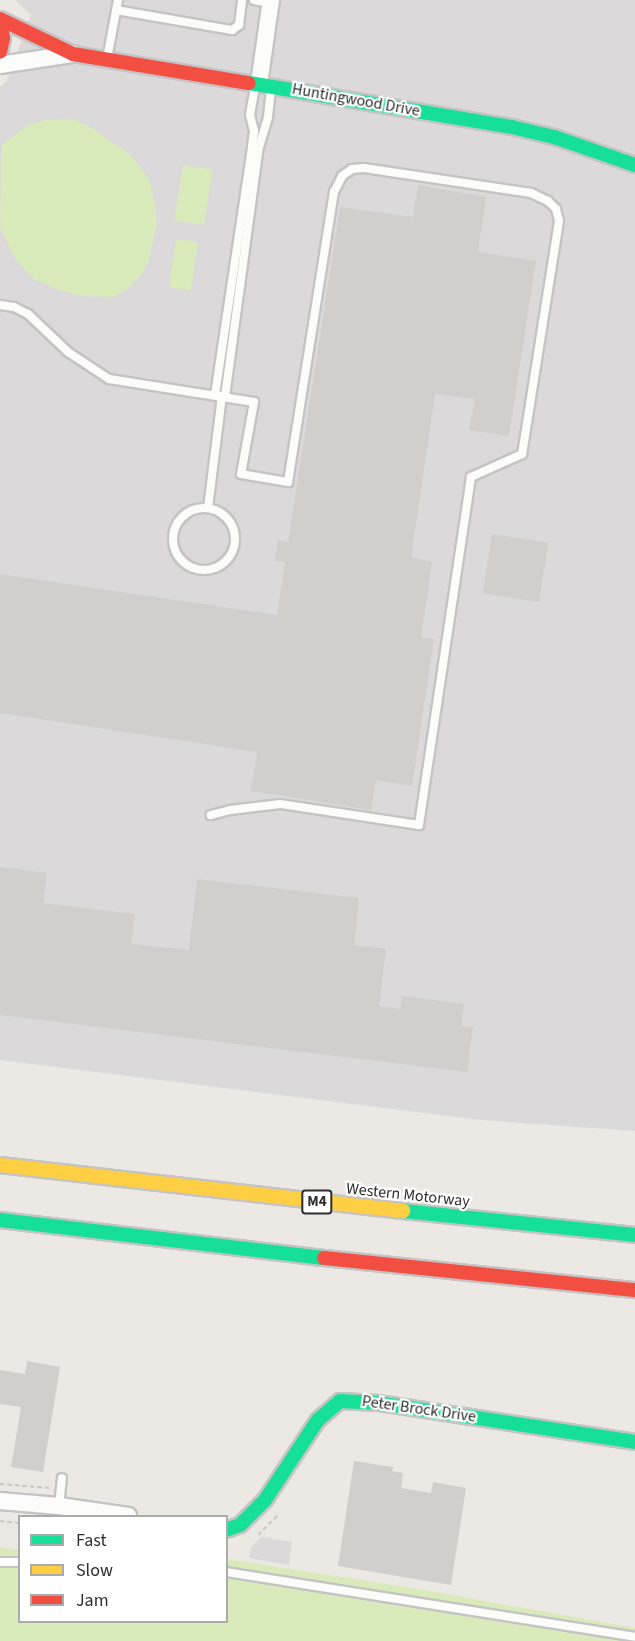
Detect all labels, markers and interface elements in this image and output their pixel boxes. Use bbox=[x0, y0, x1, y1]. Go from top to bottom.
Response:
street label: Huntingwood Drive bbox=[291, 79, 421, 121]
street label: Western Motorway bbox=[345, 1179, 471, 1211]
road number: M4 bbox=[300, 1190, 334, 1214]
street label: Peter Brock Drive bbox=[361, 1391, 477, 1427]
legend bbox=[18, 1515, 228, 1623]
text: Fast bbox=[76, 1528, 107, 1553]
text: Slow bbox=[76, 1558, 113, 1583]
text: Jam bbox=[76, 1588, 109, 1613]

